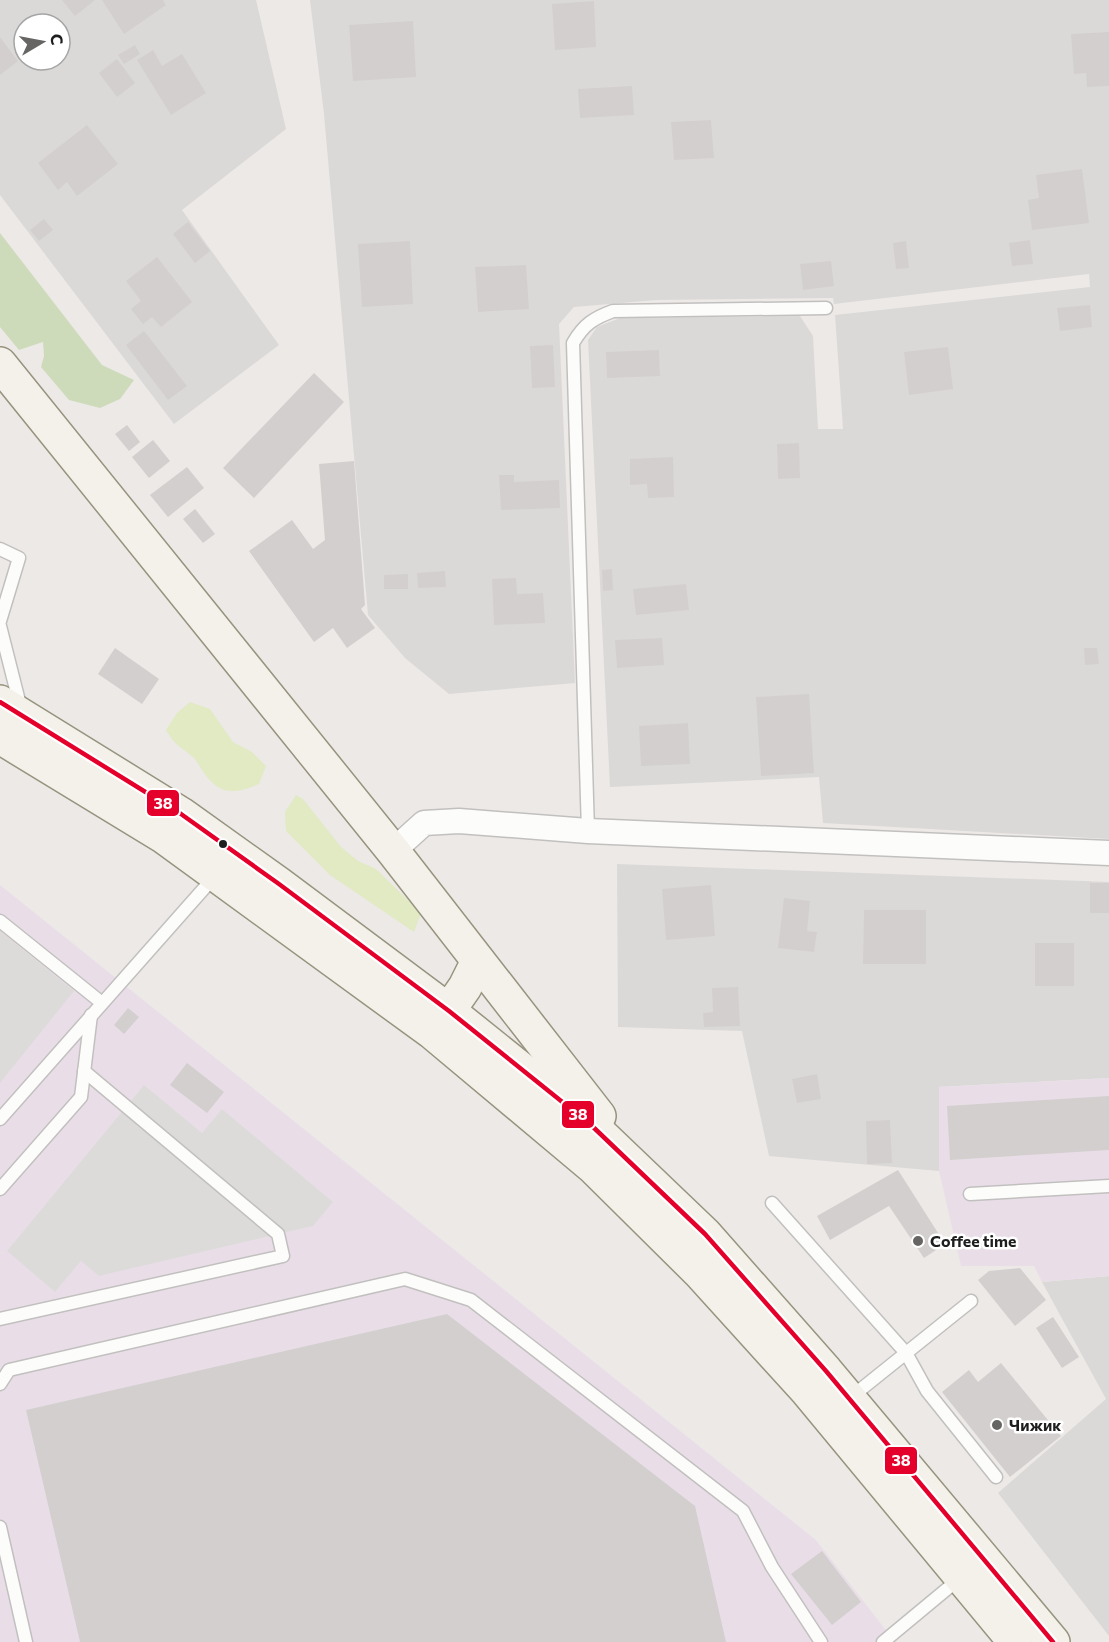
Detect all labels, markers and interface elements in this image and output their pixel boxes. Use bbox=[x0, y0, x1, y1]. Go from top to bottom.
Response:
north arrow bbox=[12, 12, 72, 72]
text: С bbox=[47, 32, 68, 46]
line badge: 38 bbox=[146, 789, 180, 817]
text: 38 bbox=[153, 793, 173, 812]
unlabelled marker bbox=[217, 838, 229, 850]
line badge: 38 bbox=[561, 1100, 595, 1129]
text: 38 bbox=[568, 1104, 588, 1123]
place label: Coffee time bbox=[930, 1231, 1016, 1250]
marker: Coffee time bbox=[911, 1234, 925, 1248]
place label: Чижик bbox=[1009, 1415, 1061, 1434]
marker: Чижик bbox=[990, 1418, 1004, 1432]
line badge: 38 bbox=[884, 1446, 918, 1475]
text: 38 bbox=[891, 1450, 911, 1469]

